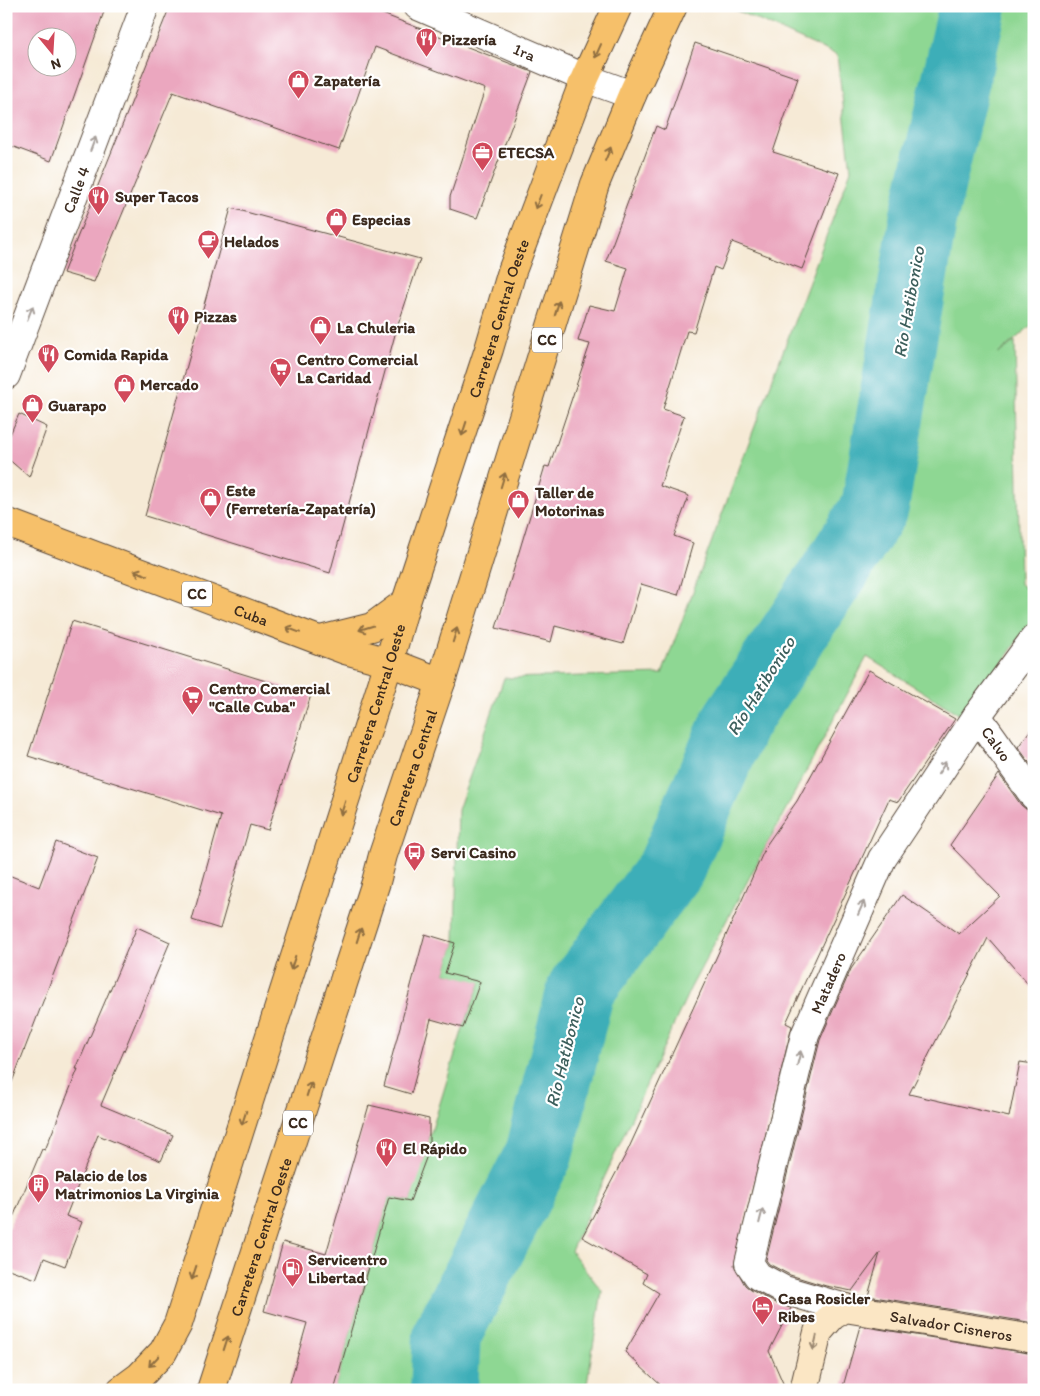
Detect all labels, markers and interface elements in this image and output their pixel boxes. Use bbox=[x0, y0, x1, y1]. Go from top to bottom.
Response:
restaurant icon: Pizzería bbox=[414, 27, 438, 58]
north arrow bbox=[28, 28, 78, 78]
place label: Pizzería bbox=[442, 30, 497, 49]
street label: 1ra bbox=[511, 39, 539, 65]
one-way arrow bbox=[593, 43, 602, 58]
text: N bbox=[49, 54, 63, 73]
shop icon: Zapatería bbox=[286, 68, 310, 99]
place label: Zapatería bbox=[314, 71, 381, 91]
one-way arrow bbox=[89, 137, 98, 152]
office icon: ETECSA bbox=[470, 140, 494, 171]
place label: ETECSA bbox=[498, 143, 555, 162]
one-way arrow bbox=[603, 147, 613, 162]
street label: Calle 4 bbox=[58, 163, 93, 216]
restaurant icon: Super Tacos bbox=[87, 184, 111, 215]
place label: Super Tacos bbox=[115, 187, 199, 207]
one-way arrow bbox=[533, 194, 542, 209]
shop icon: Especias bbox=[324, 207, 348, 238]
place label: Especias bbox=[352, 210, 411, 230]
cafe icon: Helados bbox=[196, 229, 220, 260]
place label: Helados bbox=[224, 232, 279, 251]
street label: Carretera Central Oeste bbox=[464, 236, 533, 400]
water label: Río Hatibonico bbox=[888, 244, 930, 359]
one-way arrow bbox=[552, 301, 562, 317]
restaurant icon: Pizzas bbox=[166, 304, 190, 335]
one-way arrow bbox=[25, 306, 35, 321]
place label: Pizzas bbox=[194, 307, 237, 326]
shop icon: La Chuleria bbox=[309, 315, 333, 346]
place label: La Chuleria bbox=[337, 318, 415, 337]
road number: CC bbox=[532, 328, 562, 352]
restaurant icon: Comida Rapida bbox=[36, 342, 60, 373]
place label: Comida Rapida bbox=[64, 345, 169, 365]
place label: Centro Comercial La Caridad bbox=[297, 350, 418, 387]
supermarket icon: Centro Comercial La Caridad bbox=[269, 356, 293, 387]
shop icon: Mercado bbox=[112, 372, 136, 403]
place label: Mercado bbox=[140, 375, 199, 394]
shop icon: Guarapo bbox=[20, 393, 44, 424]
place label: Guarapo bbox=[48, 396, 107, 416]
one-way arrow bbox=[458, 420, 468, 436]
one-way arrow bbox=[499, 473, 509, 489]
place label: Este (Ferretería-Zapatería) bbox=[226, 481, 376, 519]
place label: Taller de Motorinas bbox=[534, 483, 604, 520]
shop icon: Este (Ferretería-Zapatería) bbox=[198, 487, 222, 518]
shop icon: Taller de Motorinas bbox=[507, 489, 531, 520]
one-way arrow bbox=[134, 568, 149, 577]
road number: CC bbox=[182, 582, 212, 606]
street label: Cuba bbox=[231, 599, 271, 630]
street label: Carretera Central Oeste bbox=[342, 621, 409, 785]
one-way arrow bbox=[359, 623, 375, 633]
one-way arrow bbox=[286, 625, 301, 634]
one-way arrow bbox=[451, 628, 461, 644]
water label: Río Hatibonico bbox=[722, 632, 801, 739]
place label: Centro Comercial "Calle Cuba" bbox=[209, 679, 330, 716]
supermarket icon: Centro Comercial "Calle Cuba" bbox=[181, 685, 205, 716]
street label: Carretera Central bbox=[384, 706, 441, 829]
street label: Calvo bbox=[978, 722, 1016, 765]
one-way arrow bbox=[937, 761, 947, 775]
one-way arrow bbox=[337, 800, 347, 816]
bus stop icon: Servi Casino bbox=[403, 840, 427, 871]
place label: Servi Casino bbox=[431, 843, 516, 862]
one-way arrow bbox=[856, 901, 866, 916]
one-way arrow bbox=[354, 927, 364, 943]
street label: Matadero bbox=[806, 949, 850, 1016]
one-way arrow bbox=[288, 955, 297, 970]
water label: Río Hatibonico bbox=[541, 994, 589, 1109]
one-way arrow bbox=[795, 1051, 804, 1067]
one-way arrow bbox=[304, 1081, 314, 1097]
one-way arrow bbox=[238, 1110, 248, 1126]
road number: CC bbox=[283, 1110, 313, 1136]
restaurant icon: El Rápido bbox=[375, 1136, 399, 1167]
place label: El Rápido bbox=[403, 1139, 467, 1159]
street label: Carretera Central Oeste bbox=[226, 1155, 295, 1319]
place label: Palacio de los Matrimonios La Virginia bbox=[55, 1166, 220, 1204]
building icon: Palacio de los Matrimonios La Virginia bbox=[27, 1172, 51, 1203]
one-way arrow bbox=[757, 1208, 766, 1224]
place label: Servicentro Libertad bbox=[308, 1250, 387, 1287]
fuel station icon: Servicentro Libertad bbox=[280, 1256, 304, 1287]
one-way arrow bbox=[189, 1264, 199, 1280]
place label: Casa Rosicler Ribes bbox=[778, 1289, 871, 1326]
hotel icon: Casa Rosicler Ribes bbox=[750, 1295, 774, 1326]
street label: Salvador Cisneros bbox=[889, 1306, 1014, 1345]
one-way arrow bbox=[810, 1335, 819, 1351]
one-way arrow bbox=[222, 1336, 231, 1352]
one-way arrow bbox=[148, 1355, 160, 1367]

